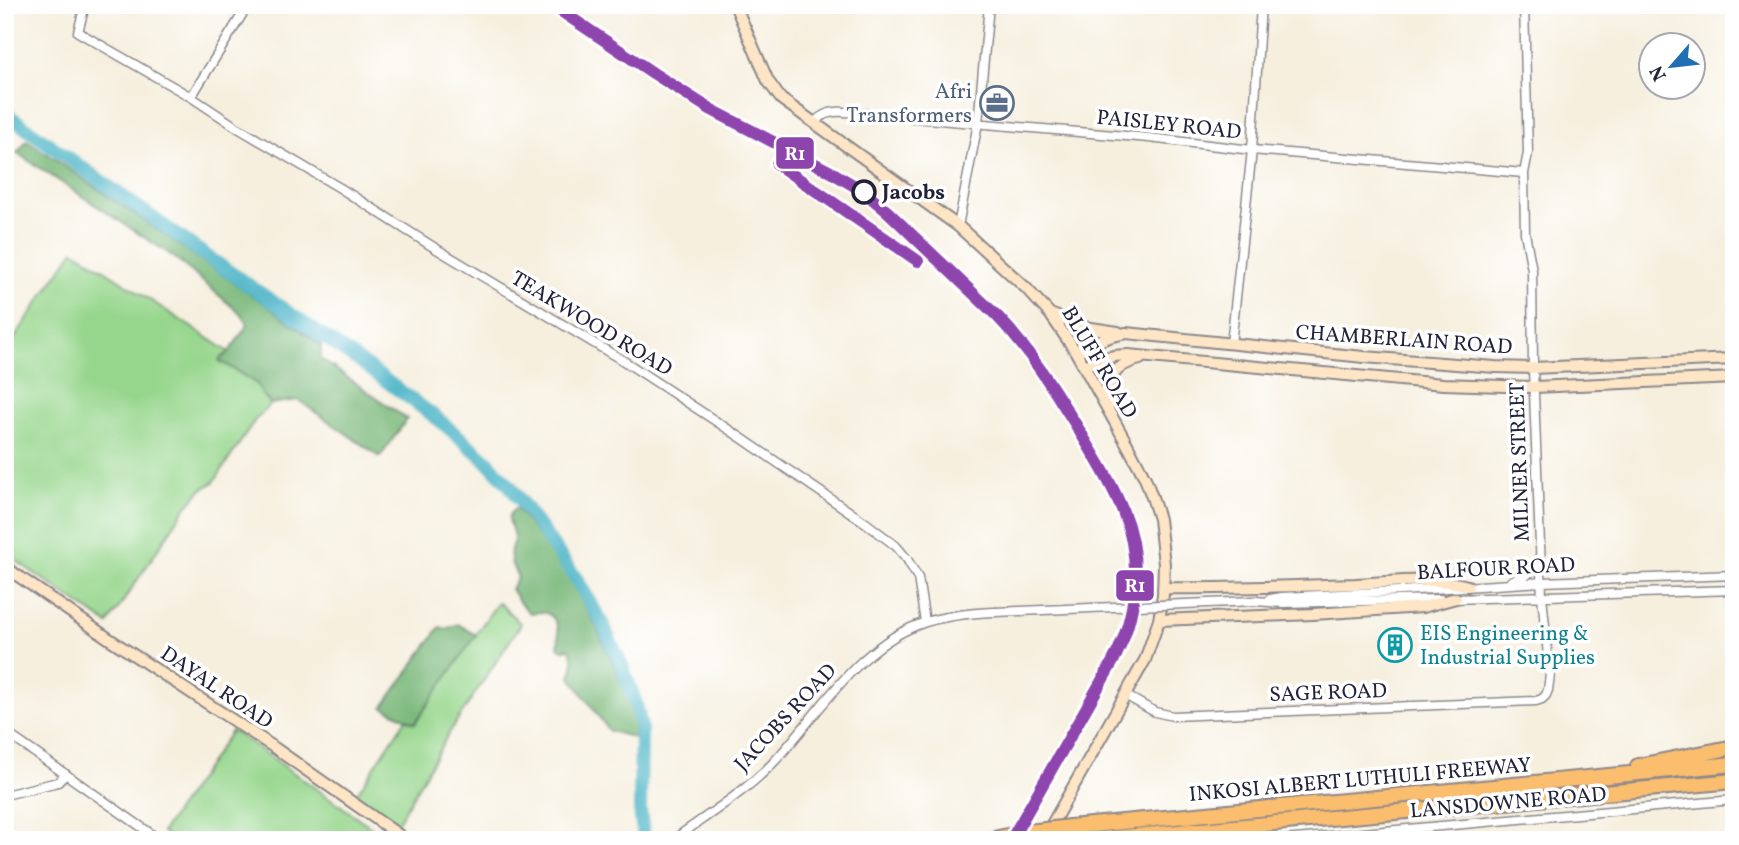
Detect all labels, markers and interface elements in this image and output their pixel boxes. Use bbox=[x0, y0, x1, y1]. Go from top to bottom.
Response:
north arrow bbox=[1638, 32, 1708, 102]
text: N bbox=[1644, 61, 1673, 85]
place label: Afri Transformers bbox=[846, 78, 972, 131]
office icon: Afri Transformers bbox=[978, 84, 1016, 122]
street label: PAISLEY ROAD bbox=[1095, 103, 1243, 147]
line badge: R1 bbox=[775, 136, 815, 170]
text: R1 bbox=[785, 142, 805, 168]
place label: Jacobs bbox=[881, 179, 945, 208]
marker: Jacobs bbox=[852, 180, 876, 204]
street label: TEAKWOOD ROAD bbox=[505, 265, 677, 384]
street label: BLUFF ROAD bbox=[1054, 301, 1144, 424]
street label: CHAMBERLAIN ROAD bbox=[1295, 318, 1513, 363]
street label: MILNER STREET bbox=[1503, 382, 1538, 542]
street label: BALFOUR ROAD bbox=[1416, 551, 1576, 588]
line badge: R1 bbox=[1115, 569, 1155, 602]
text: R1 bbox=[1125, 574, 1145, 600]
place label: EIS Engineering & Industrial Supplies bbox=[1420, 620, 1595, 673]
building icon: EIS Engineering & Industrial Supplies bbox=[1376, 626, 1414, 664]
street label: DAYAL ROAD bbox=[154, 640, 278, 737]
street label: JACOBS ROAD bbox=[728, 658, 844, 778]
street label: SAGE ROAD bbox=[1269, 677, 1387, 710]
street label: INKOSI ALBERT LUTHULI FREEWAY bbox=[1188, 751, 1532, 810]
street label: LANSDOWNE ROAD bbox=[1409, 780, 1608, 827]

